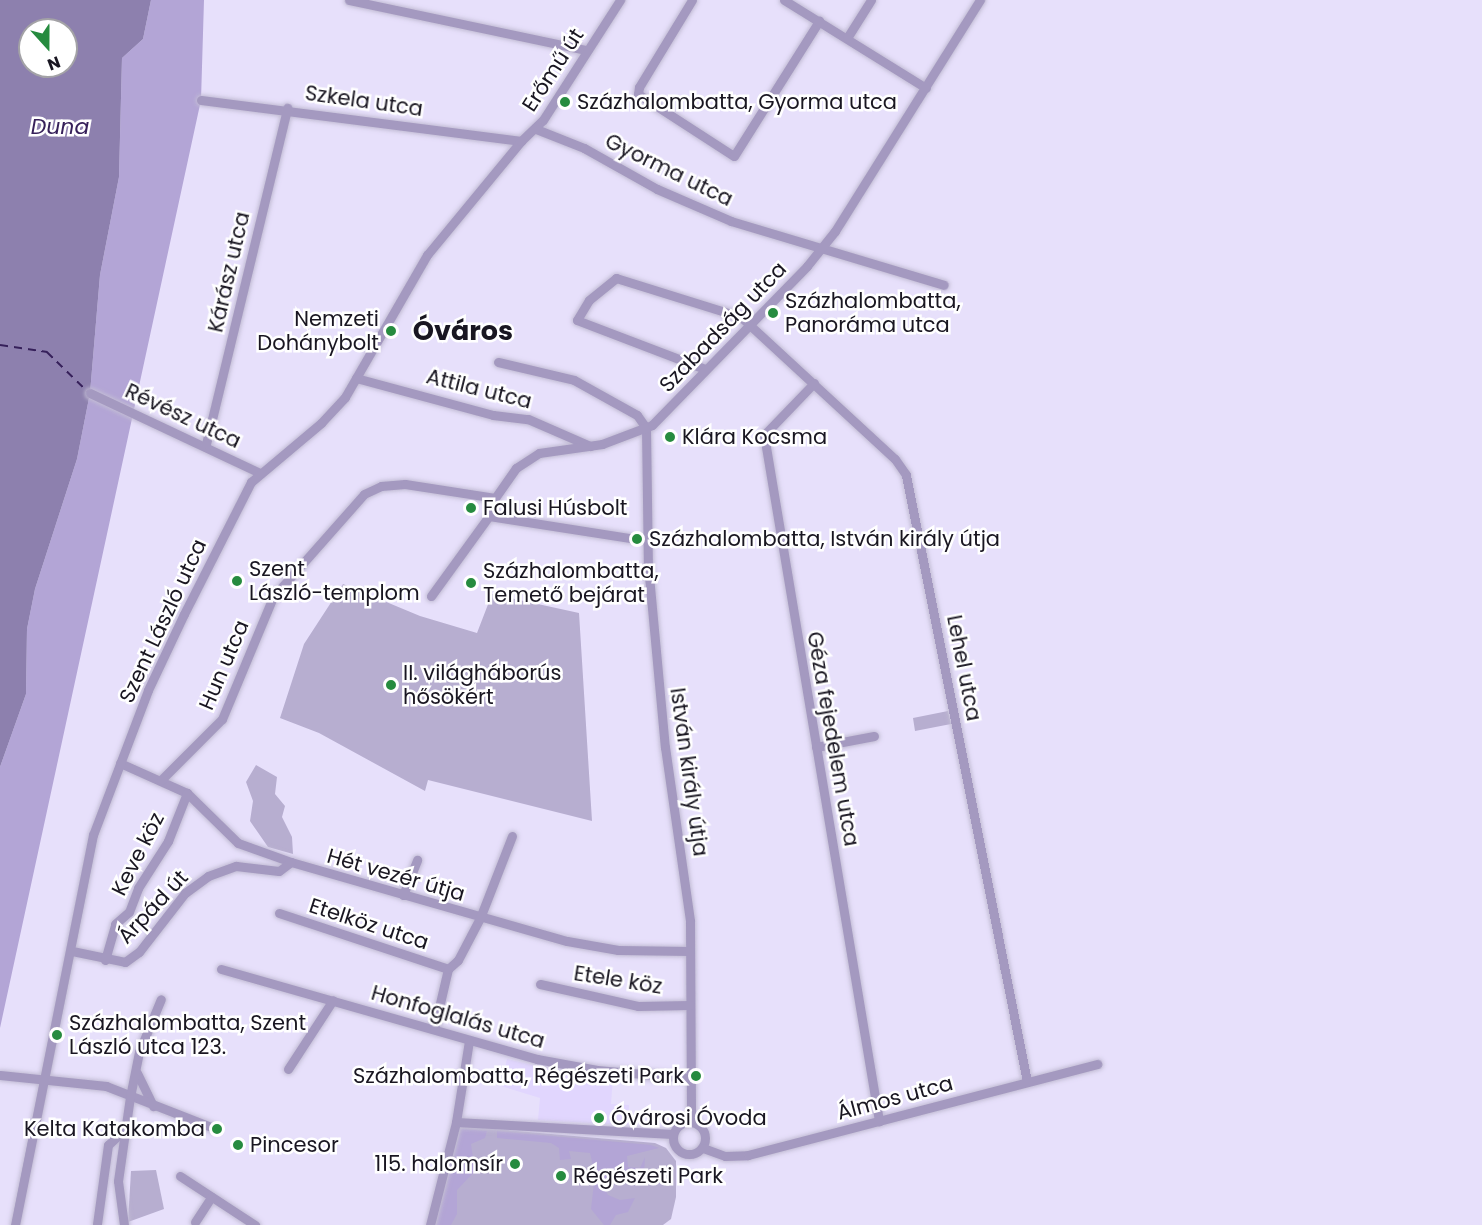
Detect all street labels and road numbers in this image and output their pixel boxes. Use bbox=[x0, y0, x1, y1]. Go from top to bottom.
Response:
street label: Erőmű út bbox=[517, 24, 589, 116]
street label: Szkela utca bbox=[303, 80, 425, 122]
street label: Gyorma utca bbox=[601, 128, 737, 212]
street label: Kárász utca bbox=[203, 209, 255, 335]
street label: Szabadság utca bbox=[654, 257, 792, 397]
street label: Attila utca bbox=[424, 364, 534, 414]
street label: Révész utca bbox=[121, 378, 245, 454]
street label: Szent László utca bbox=[114, 535, 212, 707]
street label: Lehel utca bbox=[941, 613, 987, 723]
street label: Hun utca bbox=[194, 616, 254, 714]
street label: Géza fejedelem utca bbox=[802, 630, 864, 848]
street label: István király útja bbox=[665, 686, 713, 858]
street label: Keve köz bbox=[106, 808, 170, 900]
street label: Hét vezér útja bbox=[324, 843, 468, 907]
street label: Árpád út bbox=[113, 865, 193, 949]
street label: Etelköz utca bbox=[306, 893, 432, 955]
street label: Etele köz bbox=[572, 961, 664, 999]
street label: Honfoglalás utca bbox=[368, 980, 548, 1054]
street label: Álmos utca bbox=[834, 1070, 956, 1126]

